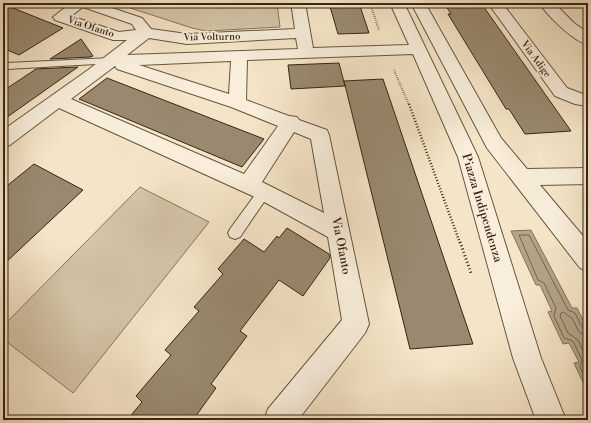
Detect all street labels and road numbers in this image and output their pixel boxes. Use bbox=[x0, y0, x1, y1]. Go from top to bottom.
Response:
street label: Via Ofanto bbox=[65, 13, 116, 40]
street label: Via Volturno bbox=[182, 30, 241, 44]
street label: Via Adige bbox=[518, 37, 553, 80]
street label: Piazza Indipendenza bbox=[458, 152, 506, 265]
street label: Via Ofanto bbox=[328, 215, 354, 276]

